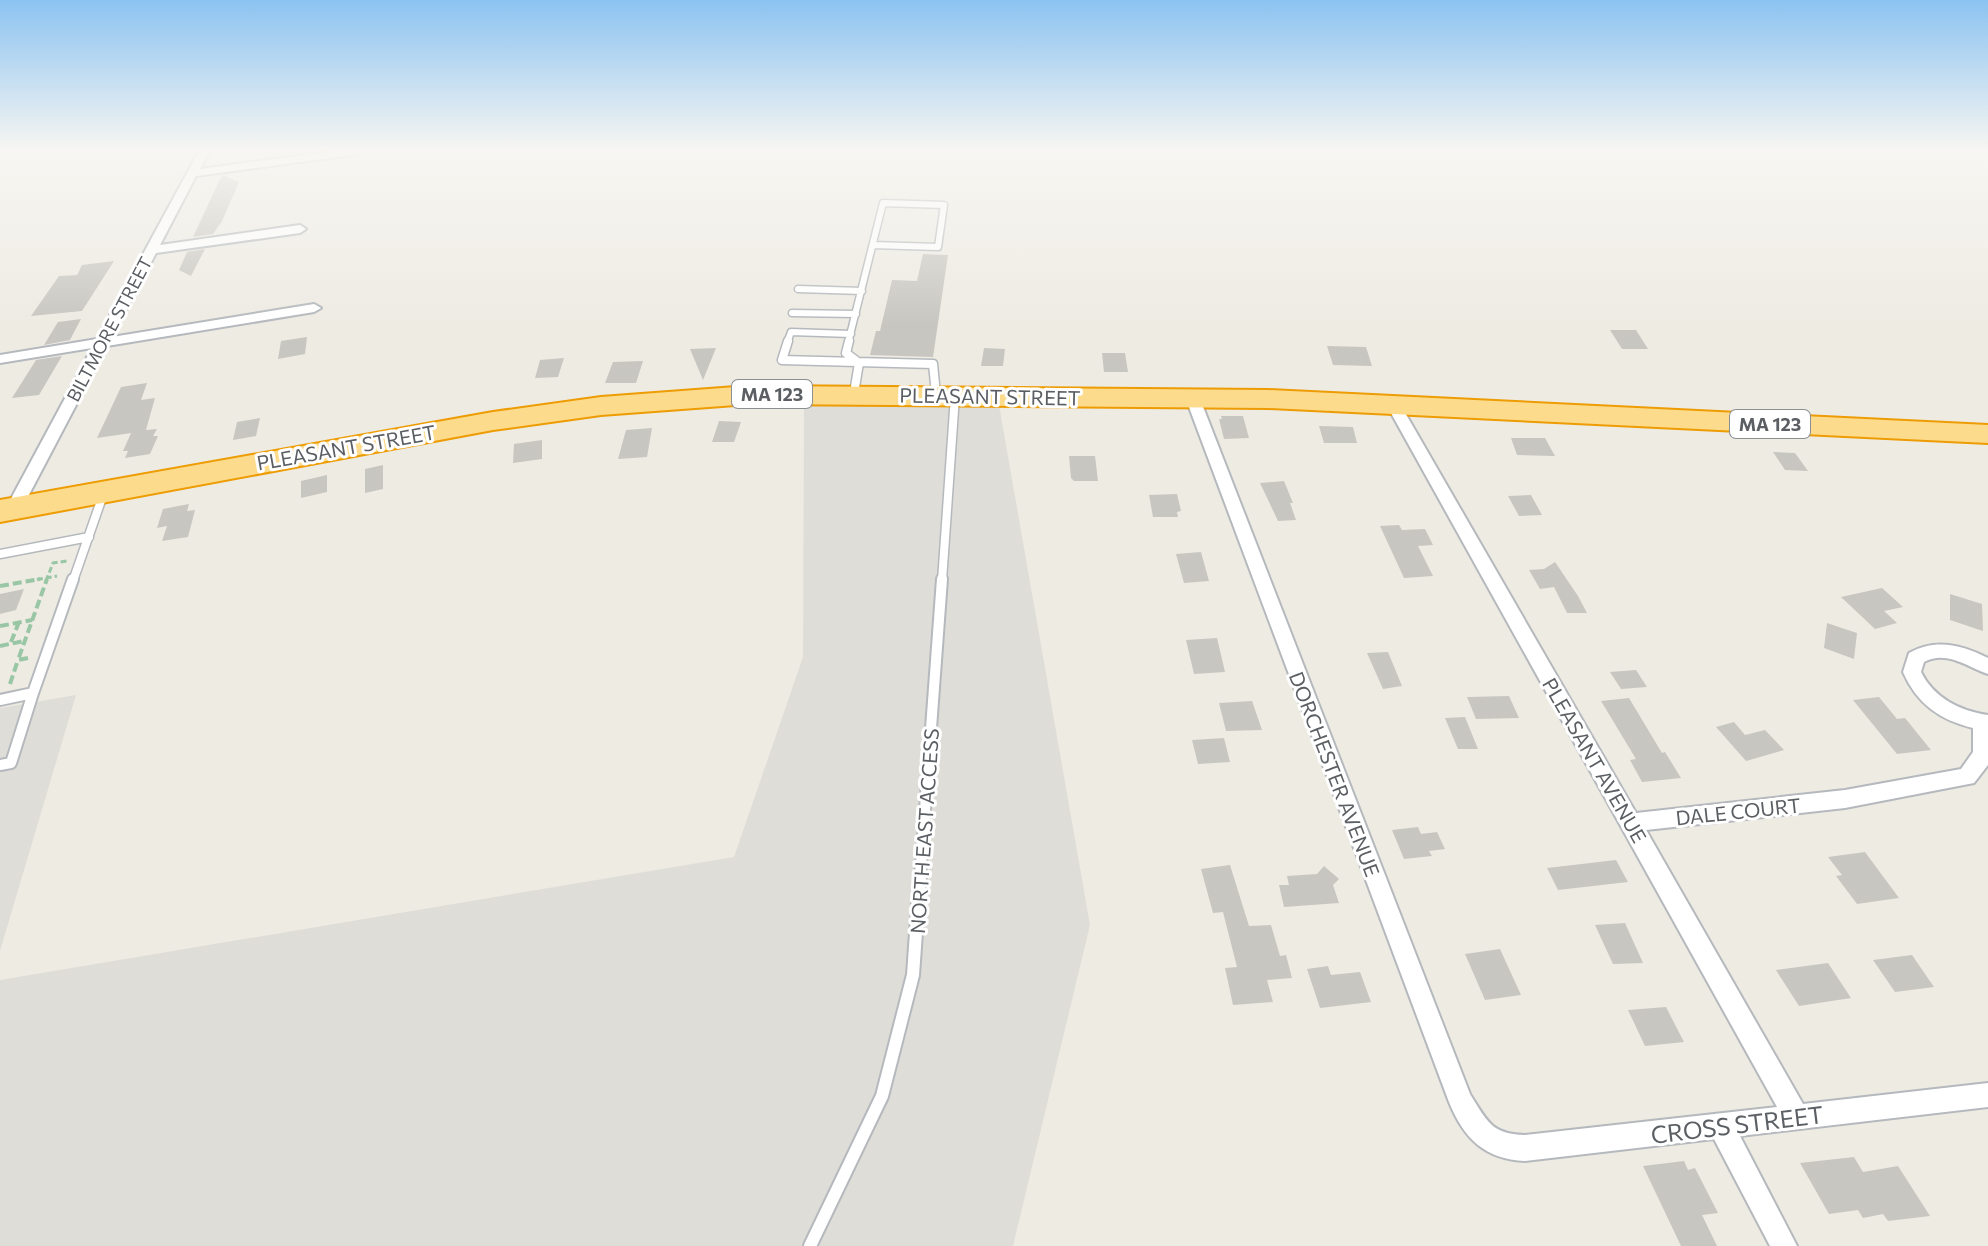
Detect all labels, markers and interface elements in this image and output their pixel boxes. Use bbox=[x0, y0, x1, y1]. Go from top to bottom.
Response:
street label: BILTMORE STREET bbox=[62, 253, 156, 405]
road number: MA 123 bbox=[732, 380, 812, 408]
street label: PLEASANT STREET bbox=[899, 382, 1081, 410]
road number: MA 123 bbox=[1730, 410, 1810, 438]
street label: PLEASANT STREET bbox=[255, 419, 437, 475]
street label: DORCHESTER AVENUE bbox=[1285, 668, 1385, 880]
street label: PLEASANT AVENUE bbox=[1538, 673, 1652, 847]
street label: NORTH EAST ACCESS bbox=[905, 728, 943, 934]
street label: DALE COURT bbox=[1674, 792, 1802, 829]
street label: CROSS STREET bbox=[1649, 1099, 1825, 1149]

